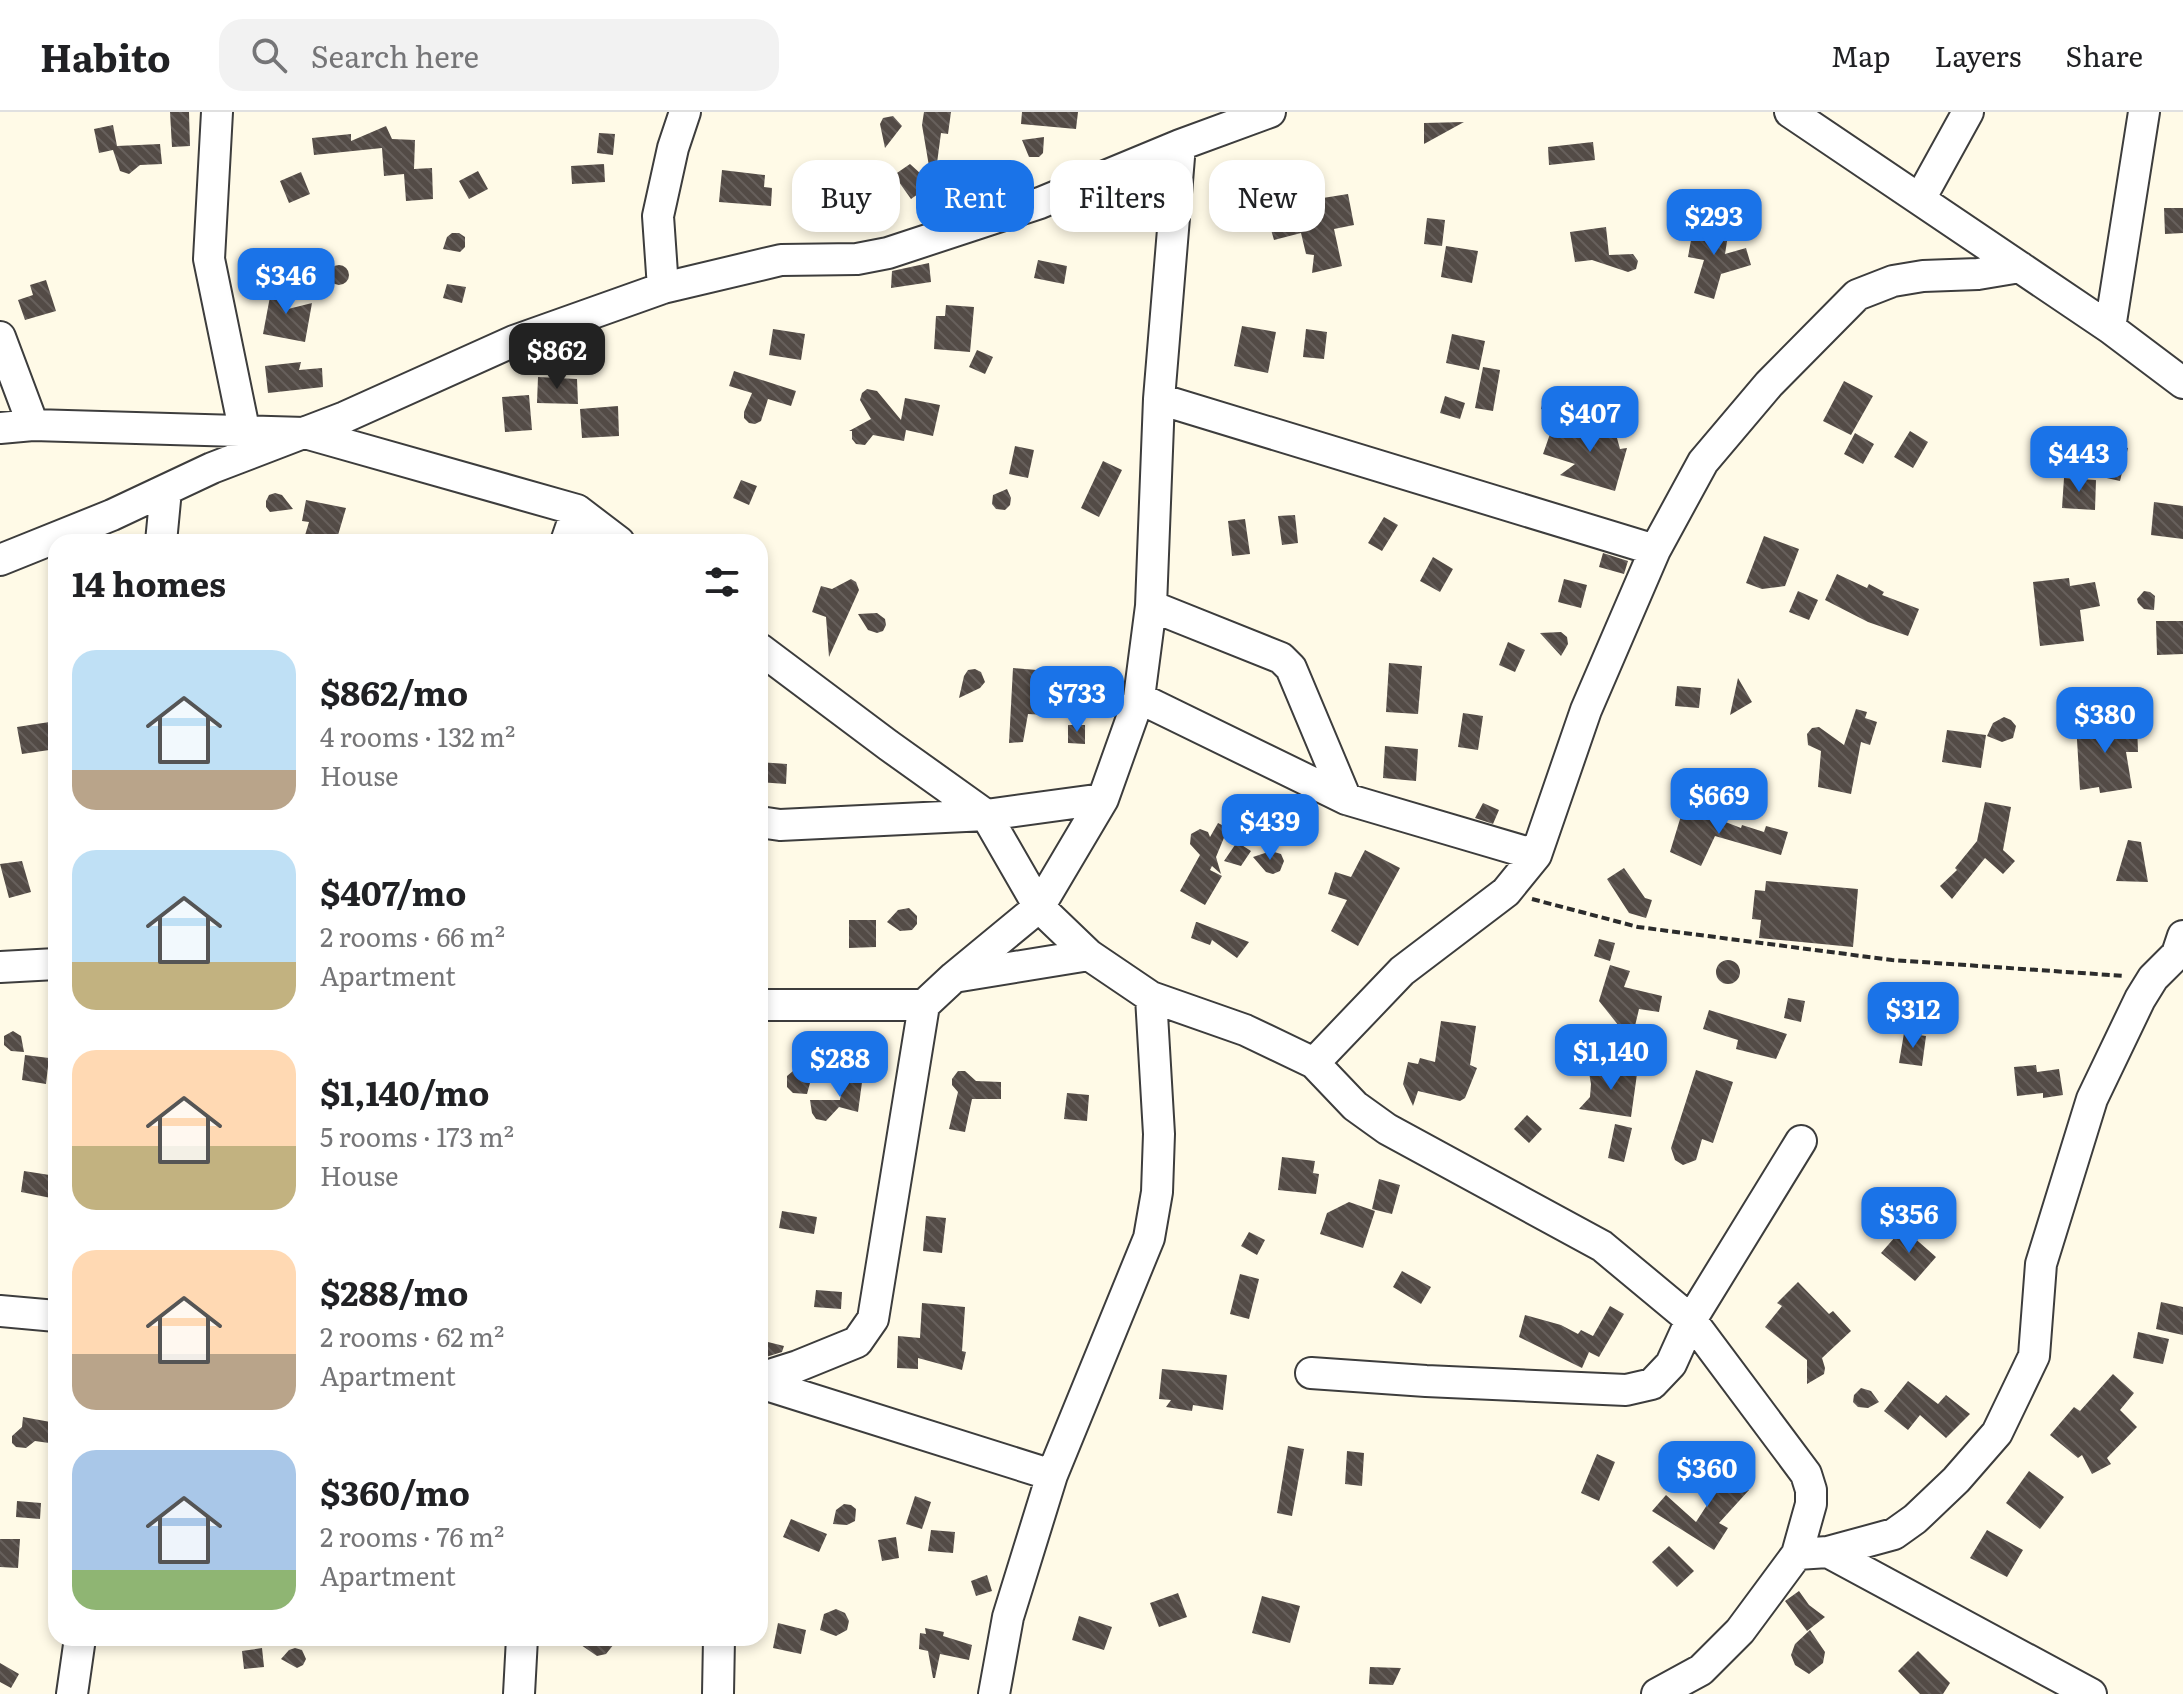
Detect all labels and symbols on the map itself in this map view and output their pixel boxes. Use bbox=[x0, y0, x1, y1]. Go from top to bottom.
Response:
pin: $293 bbox=[1667, 189, 1761, 257]
pin: $346 bbox=[239, 248, 333, 316]
pin: $862 bbox=[510, 323, 604, 391]
pin: $407 bbox=[1543, 386, 1637, 454]
pin: $443 bbox=[2032, 426, 2126, 494]
pin: $733 bbox=[1030, 666, 1124, 734]
pin: $380 bbox=[2058, 687, 2152, 755]
pin: $669 bbox=[1672, 768, 1766, 836]
pin: $439 bbox=[1223, 794, 1317, 862]
pin: $312 bbox=[1866, 982, 1960, 1050]
pin: $1,140 bbox=[1546, 1024, 1676, 1092]
pin: $288 bbox=[793, 1031, 887, 1099]
pin: $356 bbox=[1862, 1187, 1956, 1255]
pin: $360 bbox=[1660, 1441, 1754, 1509]

